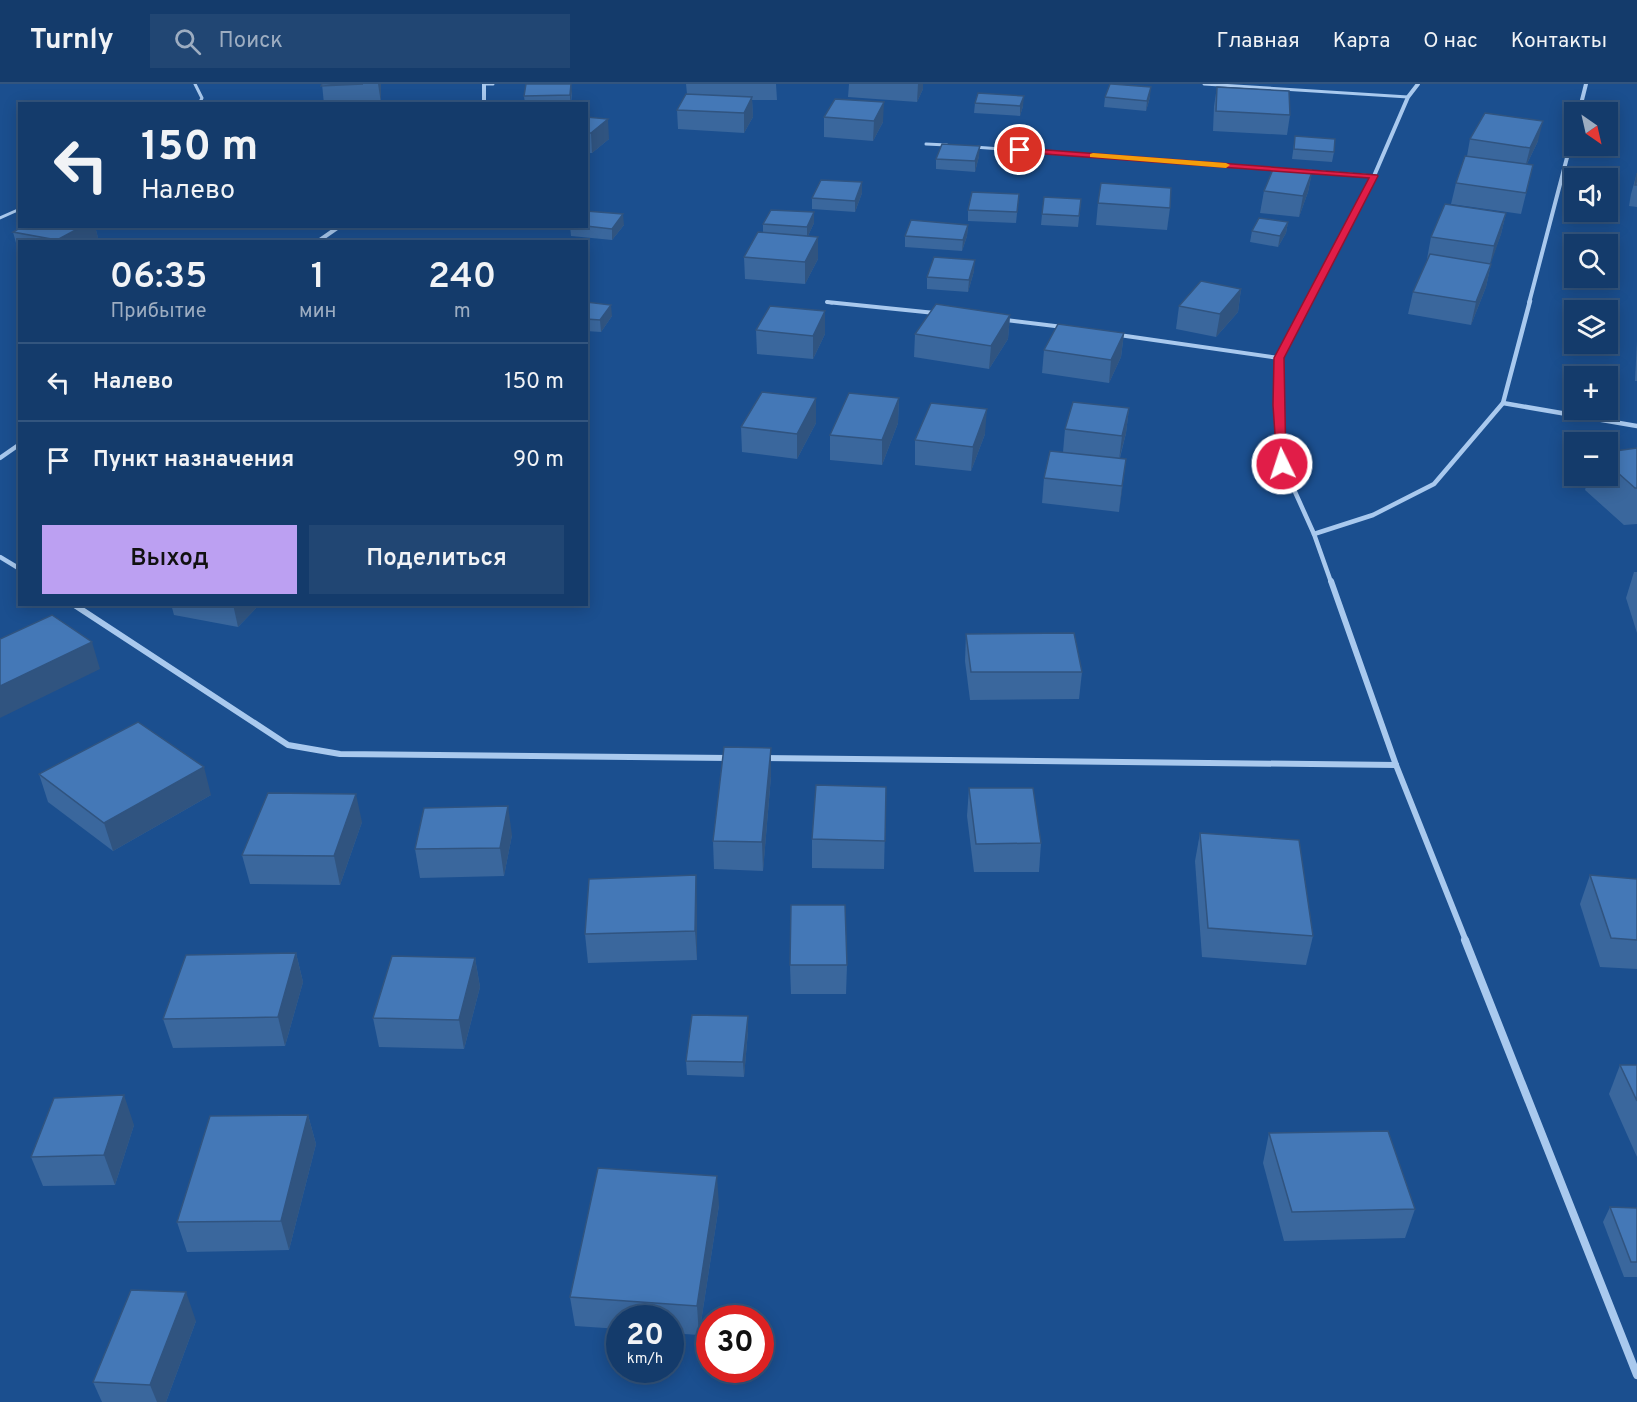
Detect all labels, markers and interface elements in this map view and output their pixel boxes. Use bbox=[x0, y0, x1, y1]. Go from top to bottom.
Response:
search box bbox=[150, 14, 570, 68]
text: Turnly bbox=[30, 23, 114, 59]
icon: search bbox=[171, 25, 204, 58]
text: Поиск bbox=[219, 28, 283, 55]
text: Главная bbox=[1216, 28, 1300, 55]
text: Карта bbox=[1333, 28, 1390, 55]
text: О нас bbox=[1423, 28, 1478, 55]
text: Контакты bbox=[1511, 28, 1607, 55]
north arrow bbox=[1564, 102, 1618, 156]
map controls bbox=[1564, 102, 1618, 486]
text: 150 m bbox=[141, 122, 258, 175]
pin bbox=[994, 124, 1045, 175]
icon: left bbox=[42, 126, 120, 204]
icon: arrive bbox=[1003, 133, 1036, 166]
button: sound bbox=[1564, 168, 1618, 222]
text: Налево bbox=[141, 174, 235, 208]
button: search bbox=[1564, 234, 1618, 288]
text: 06:35 bbox=[110, 255, 207, 301]
text: 1 bbox=[311, 255, 325, 301]
text: 240 bbox=[428, 255, 496, 301]
text: Прибытие bbox=[111, 299, 206, 325]
text: мин bbox=[299, 299, 336, 325]
text: m bbox=[454, 299, 471, 325]
button: layers bbox=[1564, 300, 1618, 354]
icon: left bbox=[42, 366, 75, 399]
button: + bbox=[1564, 366, 1618, 420]
text: Налево bbox=[93, 369, 173, 396]
text: 150 m bbox=[504, 369, 564, 396]
position arrow bbox=[1250, 432, 1314, 496]
button: − bbox=[1564, 432, 1618, 486]
icon: arrive bbox=[42, 444, 75, 477]
text: Пункт назначения bbox=[93, 447, 294, 474]
text: 90 m bbox=[513, 447, 564, 474]
button: Выход bbox=[42, 525, 297, 594]
button: Поделиться bbox=[309, 525, 564, 594]
speed limit sign: 30 bbox=[696, 1305, 774, 1383]
text: 20 bbox=[626, 1318, 664, 1355]
text: km/h bbox=[627, 1350, 663, 1369]

